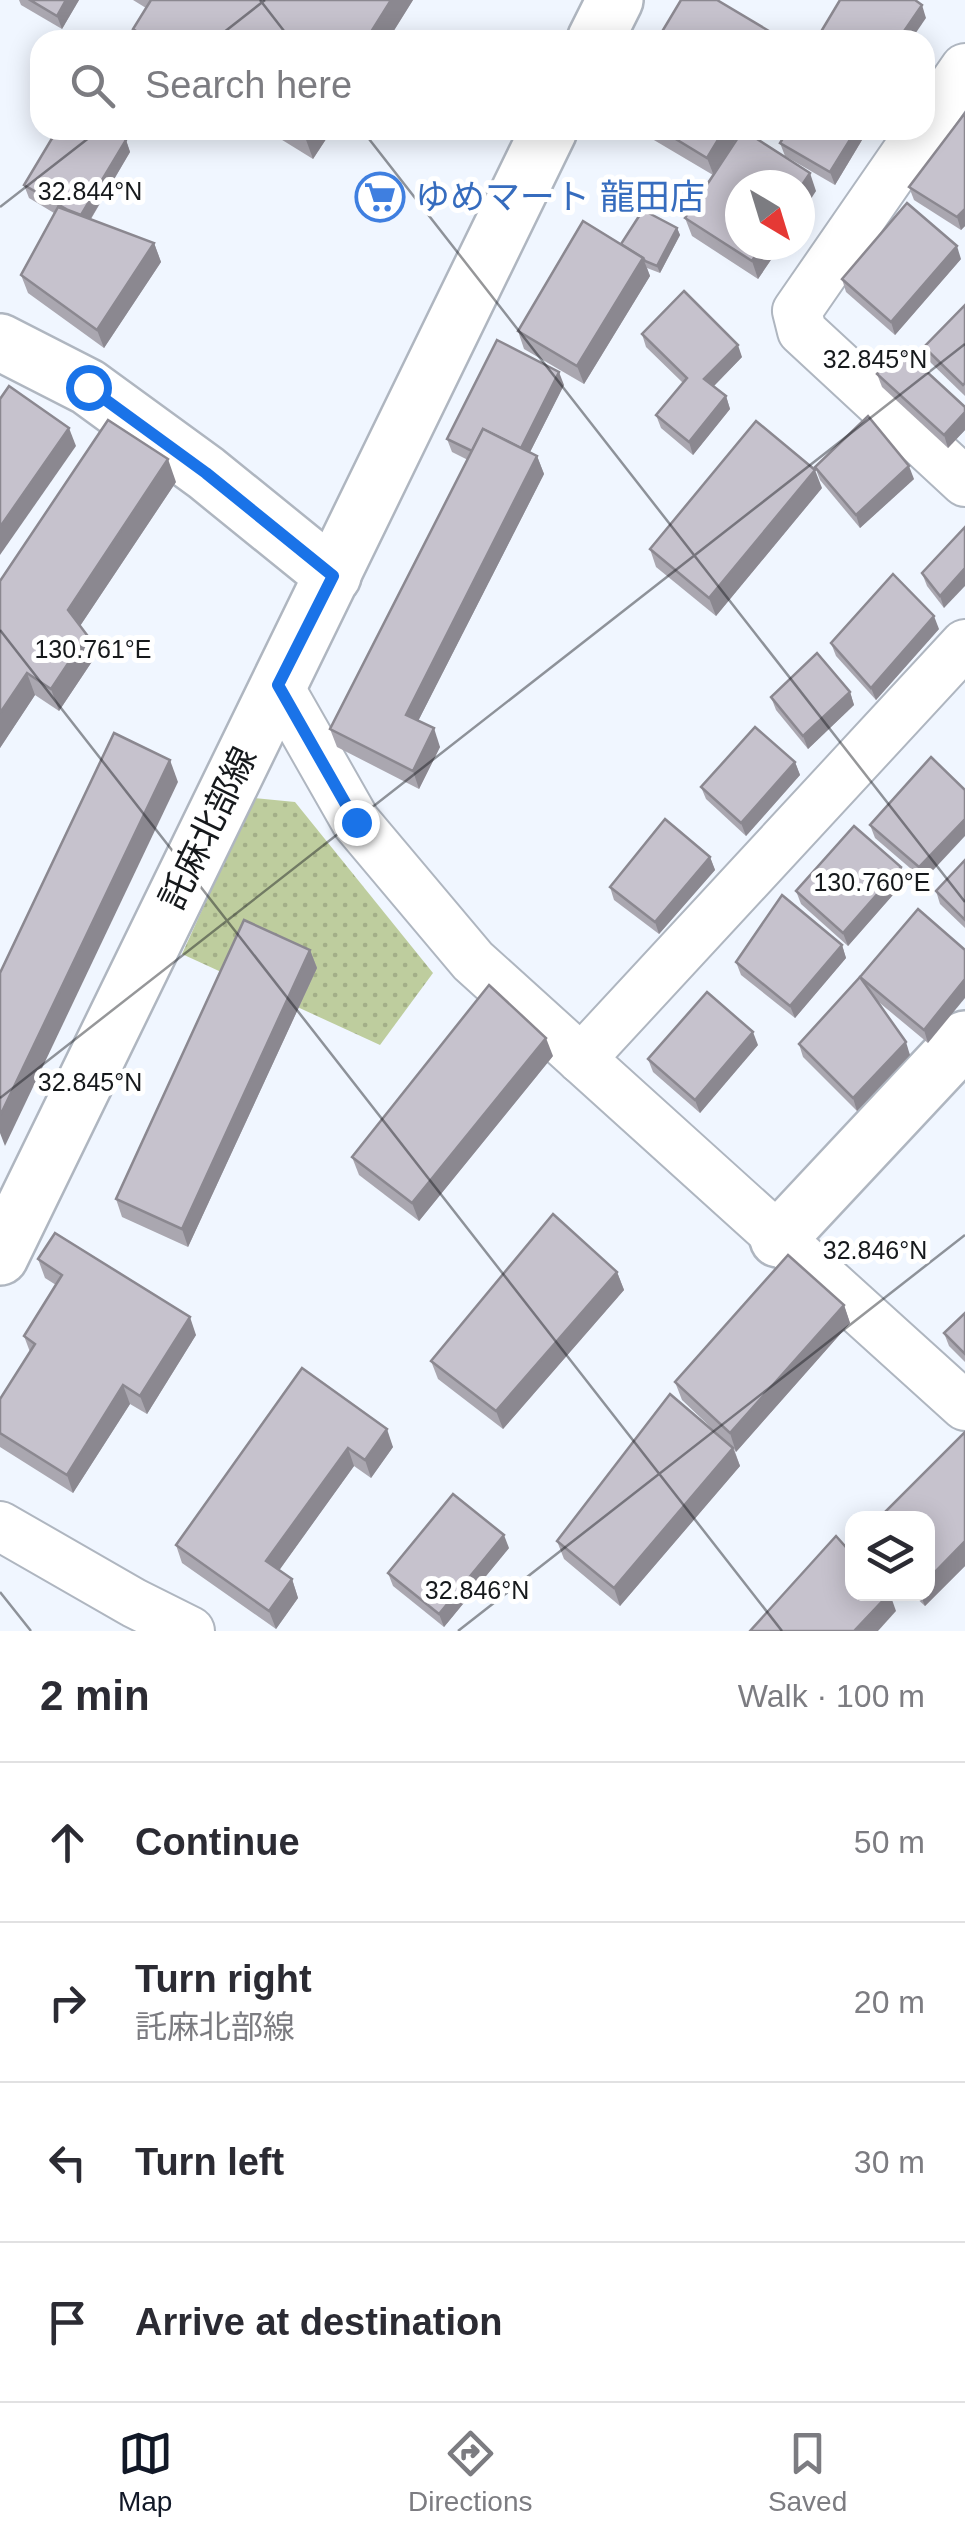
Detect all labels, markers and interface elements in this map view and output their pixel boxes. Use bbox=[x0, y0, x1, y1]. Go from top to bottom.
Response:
search box bbox=[30, 30, 935, 140]
icon: search bbox=[65, 58, 120, 113]
text: Search here bbox=[145, 64, 352, 106]
north arrow bbox=[725, 170, 815, 260]
supermarket icon: ゆめマート 龍田店 bbox=[354, 171, 406, 223]
text: 32.844°N bbox=[38, 177, 142, 205]
place label: ゆめマート 龍田店 bbox=[415, 177, 705, 216]
text: 32.845°N bbox=[823, 345, 927, 373]
route start bbox=[66, 365, 112, 411]
text: 130.761°E bbox=[34, 635, 152, 663]
street label: 託麻北部線 bbox=[152, 741, 263, 915]
route end bbox=[334, 800, 380, 846]
text: 130.760°E bbox=[813, 868, 931, 896]
text: 32.845°N bbox=[38, 1068, 142, 1096]
text: 32.846°N bbox=[823, 1236, 927, 1264]
map controls bbox=[845, 1511, 935, 1601]
button: layers bbox=[845, 1511, 935, 1601]
text: 32.846°N bbox=[425, 1576, 529, 1604]
text: 2 min bbox=[40, 1672, 150, 1719]
text: Walk · 100 m bbox=[738, 1678, 925, 1714]
icon: ahead bbox=[40, 1815, 95, 1870]
text: Continue bbox=[135, 1821, 300, 1863]
text: 50 m bbox=[854, 1824, 925, 1860]
text: Turn right bbox=[135, 1958, 312, 2000]
icon: right bbox=[40, 1975, 95, 2030]
text: 20 m bbox=[854, 1984, 925, 2020]
text: 託麻北部線 bbox=[135, 2009, 295, 2045]
icon: left bbox=[40, 2135, 95, 2190]
text: Turn left bbox=[135, 2141, 284, 2183]
text: 30 m bbox=[854, 2144, 925, 2180]
icon: arrive bbox=[40, 2295, 95, 2350]
text: Arrive at destination bbox=[135, 2301, 502, 2343]
tab: Map bbox=[118, 2426, 173, 2518]
tab: Directions bbox=[408, 2426, 533, 2518]
tab: Saved bbox=[768, 2426, 847, 2518]

